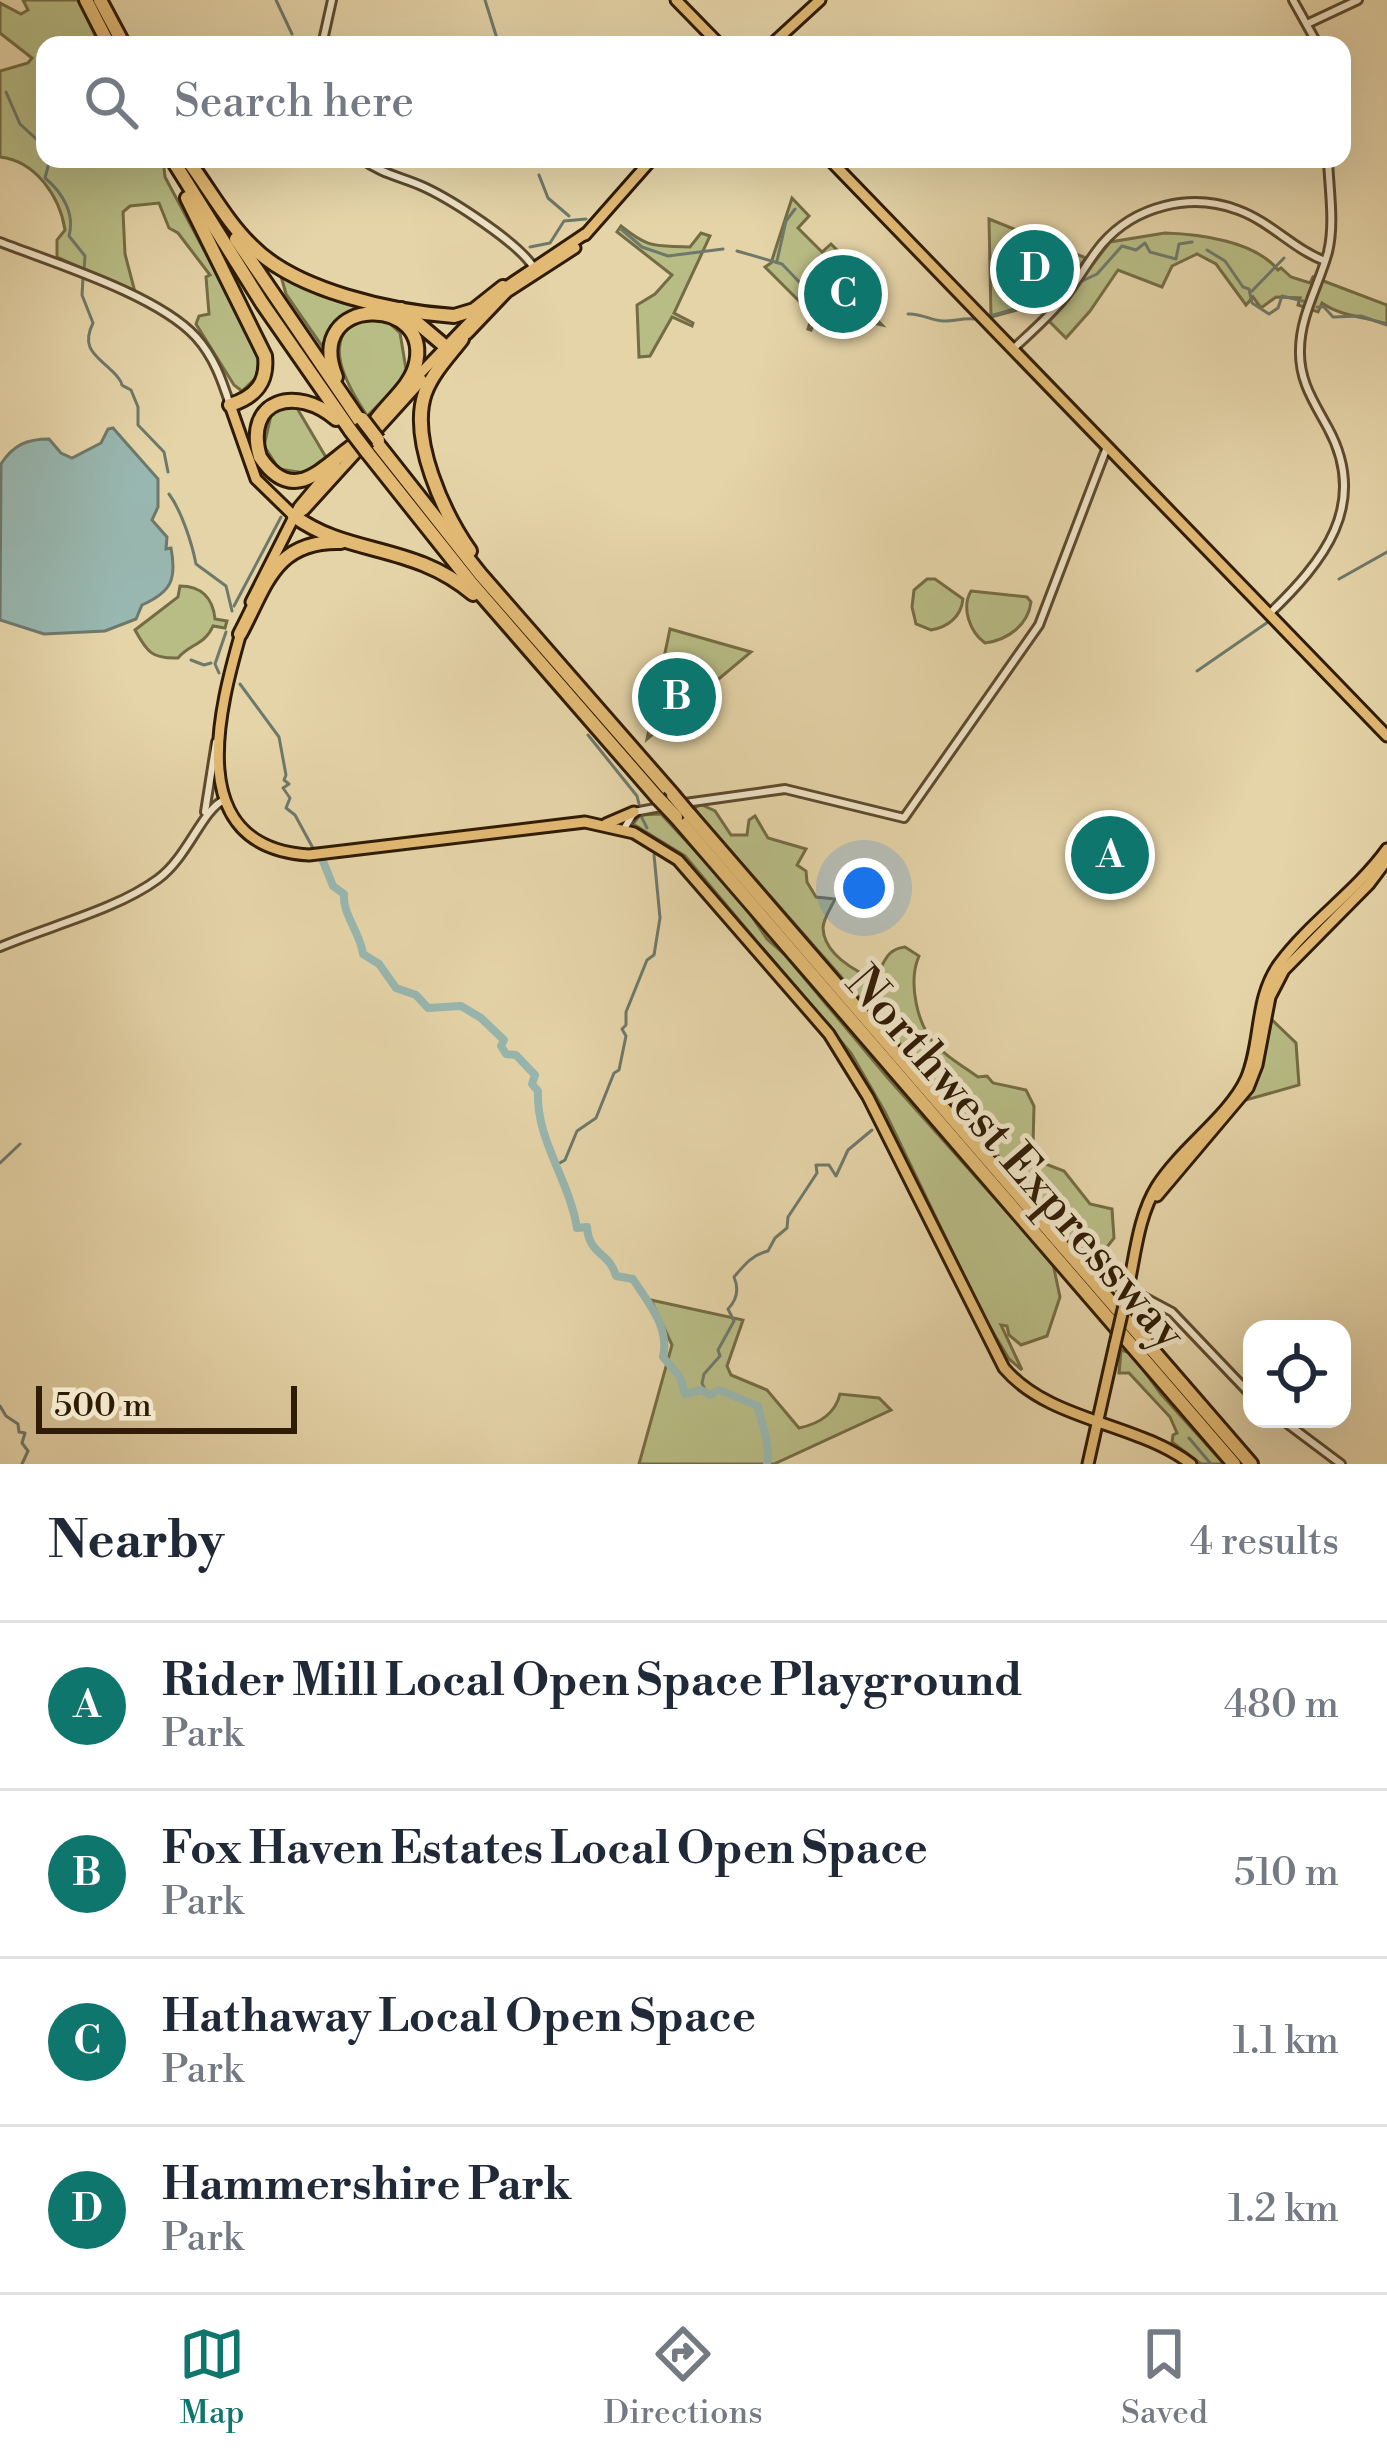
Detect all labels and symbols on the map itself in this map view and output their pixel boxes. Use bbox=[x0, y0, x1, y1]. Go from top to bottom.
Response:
pin: D bbox=[996, 224, 1074, 314]
pin: C bbox=[804, 249, 882, 339]
pin: B bbox=[638, 652, 716, 742]
pin: A bbox=[1071, 810, 1149, 900]
your location bbox=[834, 858, 894, 918]
street label: Northwest Expressway bbox=[832, 955, 1198, 1364]
scale bar bbox=[36, 1380, 297, 1433]

